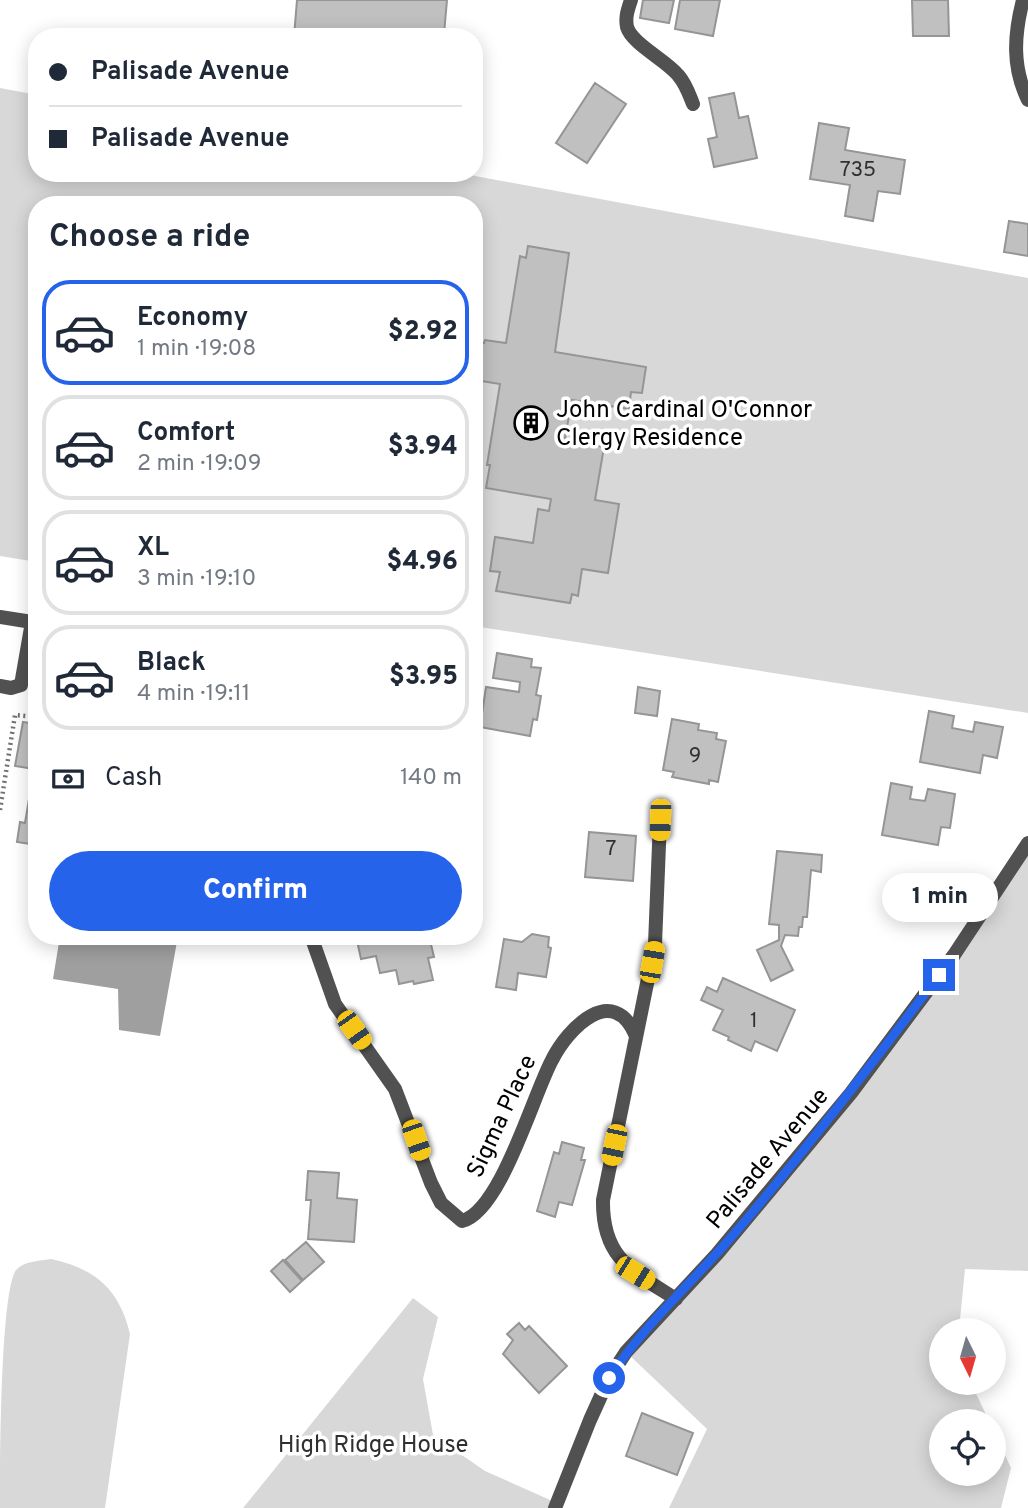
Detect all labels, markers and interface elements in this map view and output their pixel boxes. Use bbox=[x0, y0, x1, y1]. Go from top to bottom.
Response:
text: Palisade Avenue bbox=[91, 56, 289, 89]
text: Palisade Avenue bbox=[91, 123, 289, 156]
house number: 735 bbox=[840, 157, 876, 184]
text: Choose a ride bbox=[49, 218, 250, 258]
icon: car bbox=[53, 301, 116, 364]
text: Economy bbox=[137, 302, 248, 335]
text: $2.92 bbox=[388, 316, 458, 349]
text: 1 min · 19:08 bbox=[137, 335, 256, 364]
place label: John Cardinal O'Connor Clergy Residence bbox=[556, 396, 812, 454]
building icon: John Cardinal O'Connor Clergy Residence bbox=[512, 404, 550, 442]
icon: car bbox=[53, 416, 116, 479]
text: Comfort bbox=[137, 417, 235, 450]
text: $3.94 bbox=[388, 431, 458, 464]
text: 2 min · 19:09 bbox=[137, 450, 262, 479]
icon: car bbox=[53, 531, 116, 594]
text: XL bbox=[137, 532, 169, 565]
text: $4.96 bbox=[387, 546, 458, 579]
text: 3 min · 19:10 bbox=[137, 565, 256, 594]
icon: car bbox=[53, 646, 116, 709]
text: Black bbox=[137, 647, 206, 680]
text: $3.95 bbox=[389, 661, 458, 694]
text: 4 min · 19:11 bbox=[137, 680, 250, 709]
house number: 9 bbox=[689, 743, 701, 770]
icon: cash bbox=[49, 760, 87, 798]
text: Cash bbox=[105, 762, 162, 795]
text: 140 m bbox=[400, 764, 462, 793]
car bbox=[649, 799, 672, 841]
house number: 7 bbox=[606, 836, 617, 863]
button: Confirm bbox=[49, 851, 462, 931]
callout: 1 min bbox=[881, 874, 997, 922]
text: 1 min bbox=[912, 883, 968, 912]
car bbox=[639, 939, 666, 985]
route end bbox=[923, 959, 955, 991]
car bbox=[334, 1007, 375, 1053]
house number: 1 bbox=[750, 1008, 758, 1035]
street label: Sigma Place bbox=[461, 1051, 544, 1183]
street label: Palisade Avenue bbox=[701, 1083, 836, 1236]
car bbox=[400, 1117, 433, 1163]
car bbox=[600, 1122, 629, 1168]
car bbox=[612, 1253, 659, 1293]
north arrow bbox=[929, 1318, 1006, 1395]
map controls bbox=[929, 1318, 1006, 1486]
route start bbox=[593, 1362, 625, 1394]
button: locate bbox=[929, 1409, 1006, 1486]
park label: High Ridge House bbox=[278, 1431, 468, 1461]

